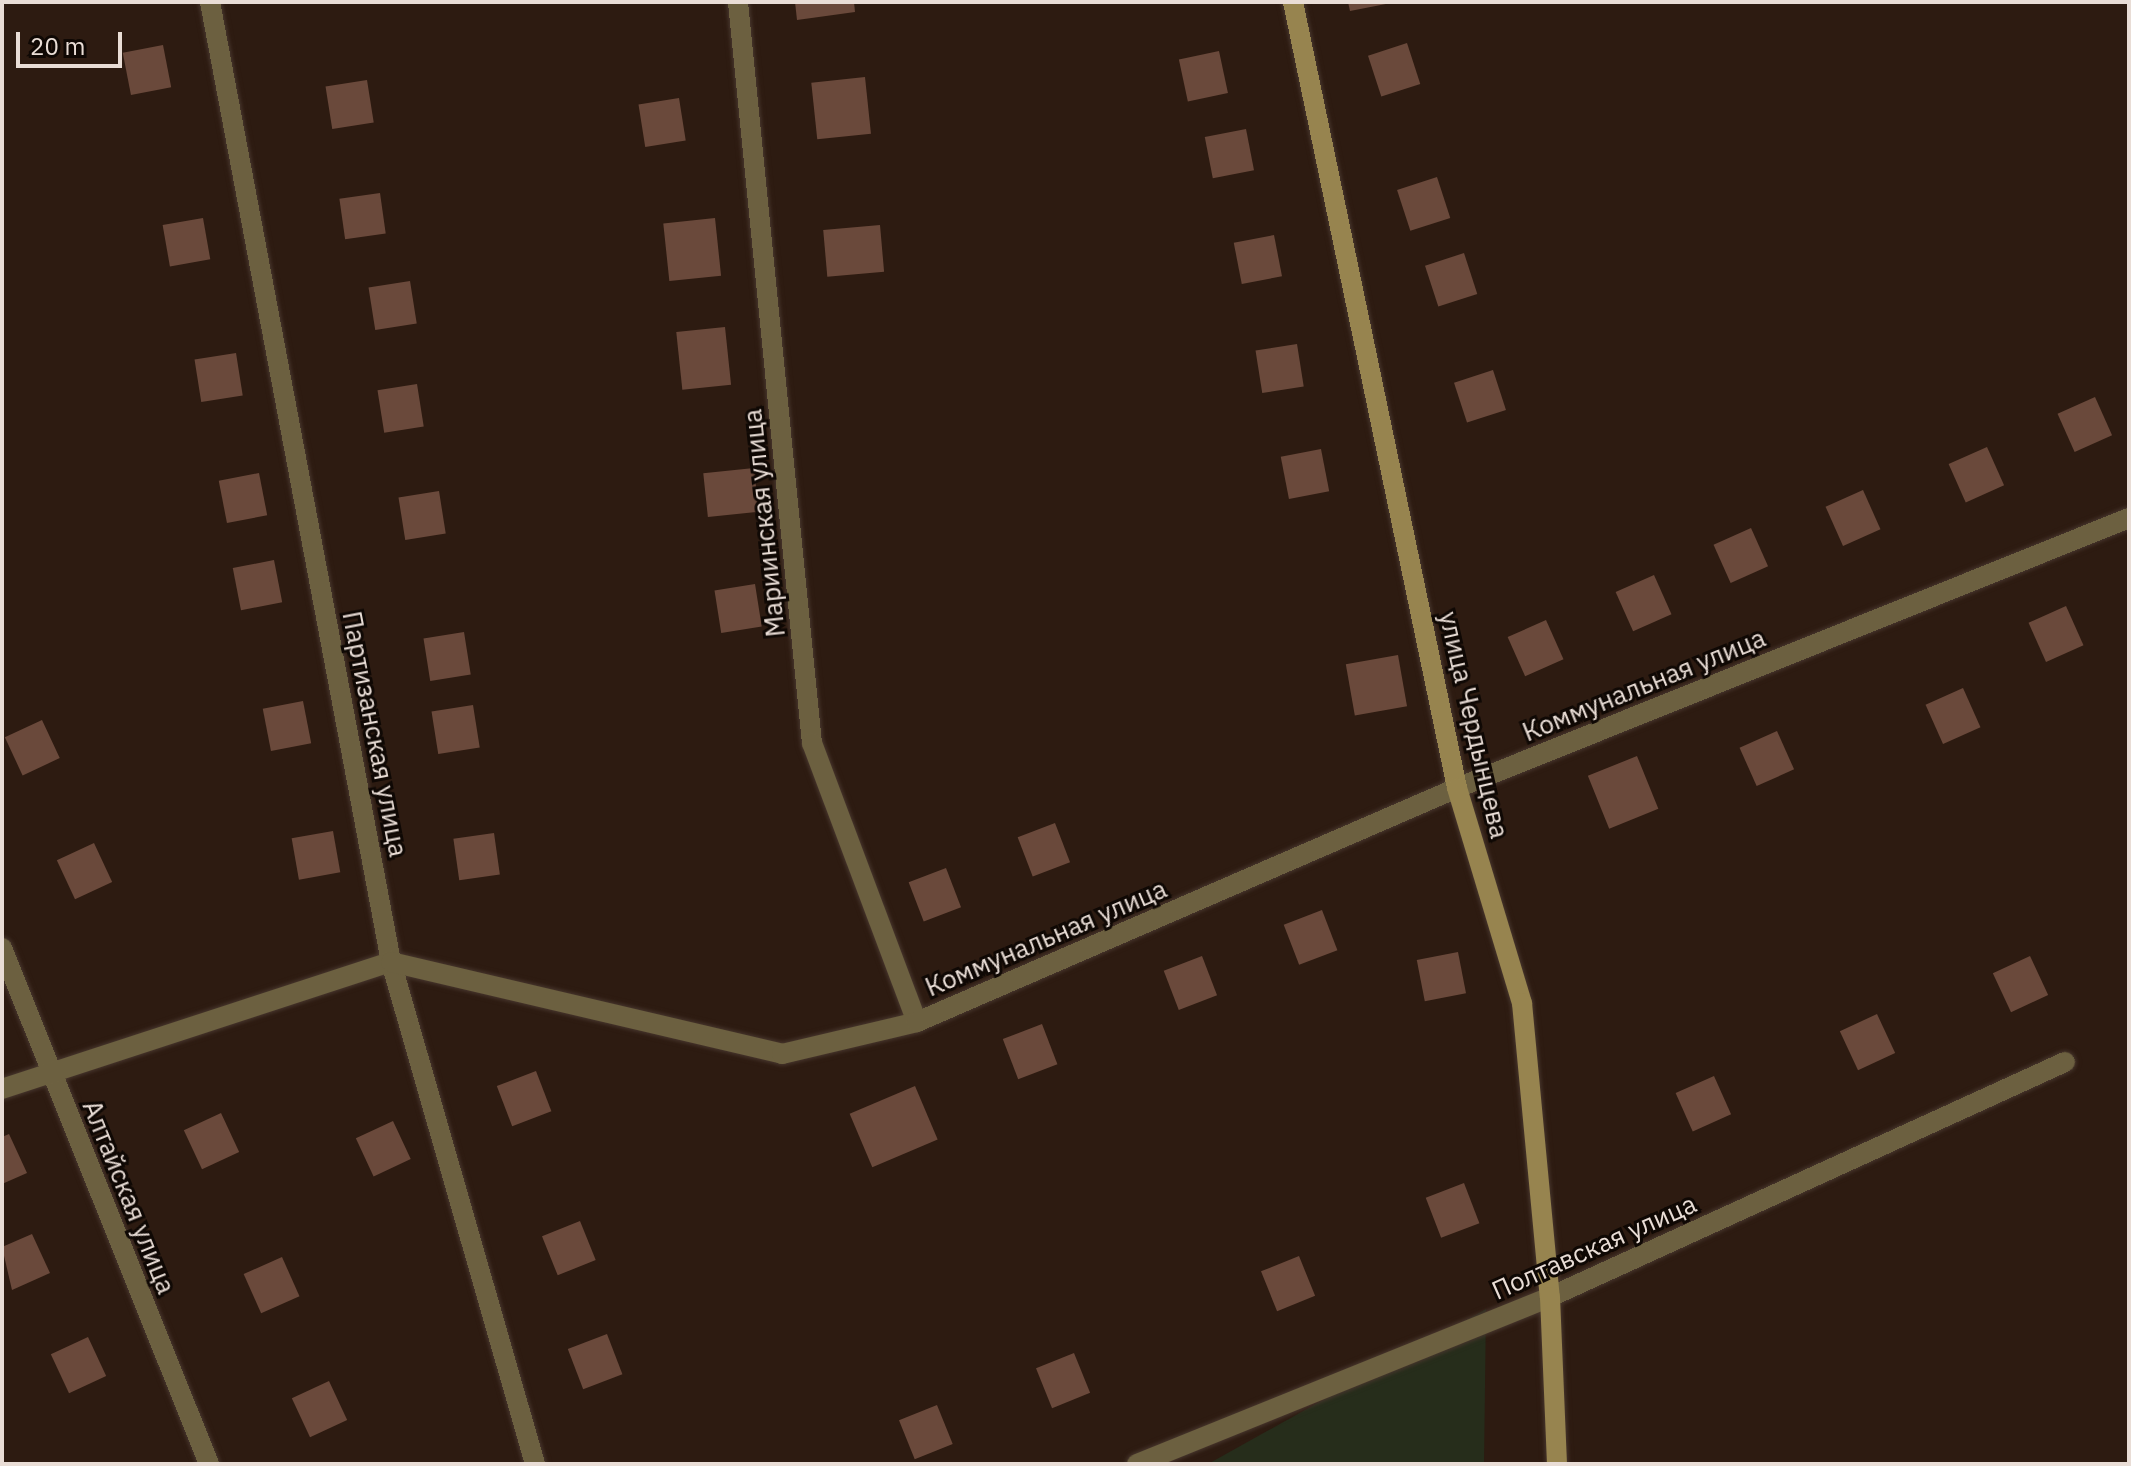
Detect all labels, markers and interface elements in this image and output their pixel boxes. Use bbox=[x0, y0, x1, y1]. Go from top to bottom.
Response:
scale bar bbox=[20, 16, 126, 66]
text: 20 m bbox=[30, 30, 85, 62]
street label: Мариинская улица bbox=[737, 407, 791, 639]
street label: улица Чердынцева bbox=[1433, 608, 1515, 842]
street label: Партизанская улица bbox=[336, 609, 414, 859]
street label: Коммунальная улица bbox=[1518, 622, 1770, 748]
street label: Коммунальная улица bbox=[921, 873, 1171, 1003]
street label: Алтайская улица bbox=[76, 1096, 182, 1298]
street label: Полтавская улица bbox=[1487, 1188, 1701, 1306]

